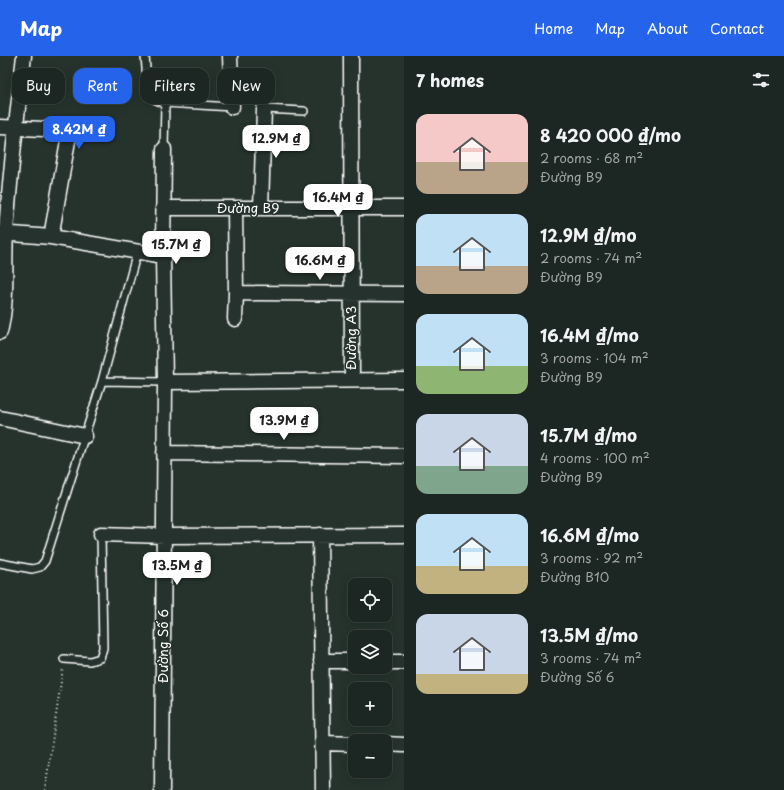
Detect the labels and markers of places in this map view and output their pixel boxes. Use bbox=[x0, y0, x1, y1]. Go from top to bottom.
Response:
pin: 8.42M ₫ bbox=[42, 116, 116, 150]
pin: 12.9M ₫ bbox=[239, 125, 313, 159]
pin: 16.4M ₫ bbox=[301, 184, 375, 218]
pin: 15.7M ₫ bbox=[139, 231, 213, 265]
pin: 16.6M ₫ bbox=[283, 247, 357, 281]
pin: 13.9M ₫ bbox=[247, 407, 321, 441]
pin: 13.5M ₫ bbox=[140, 552, 214, 586]

